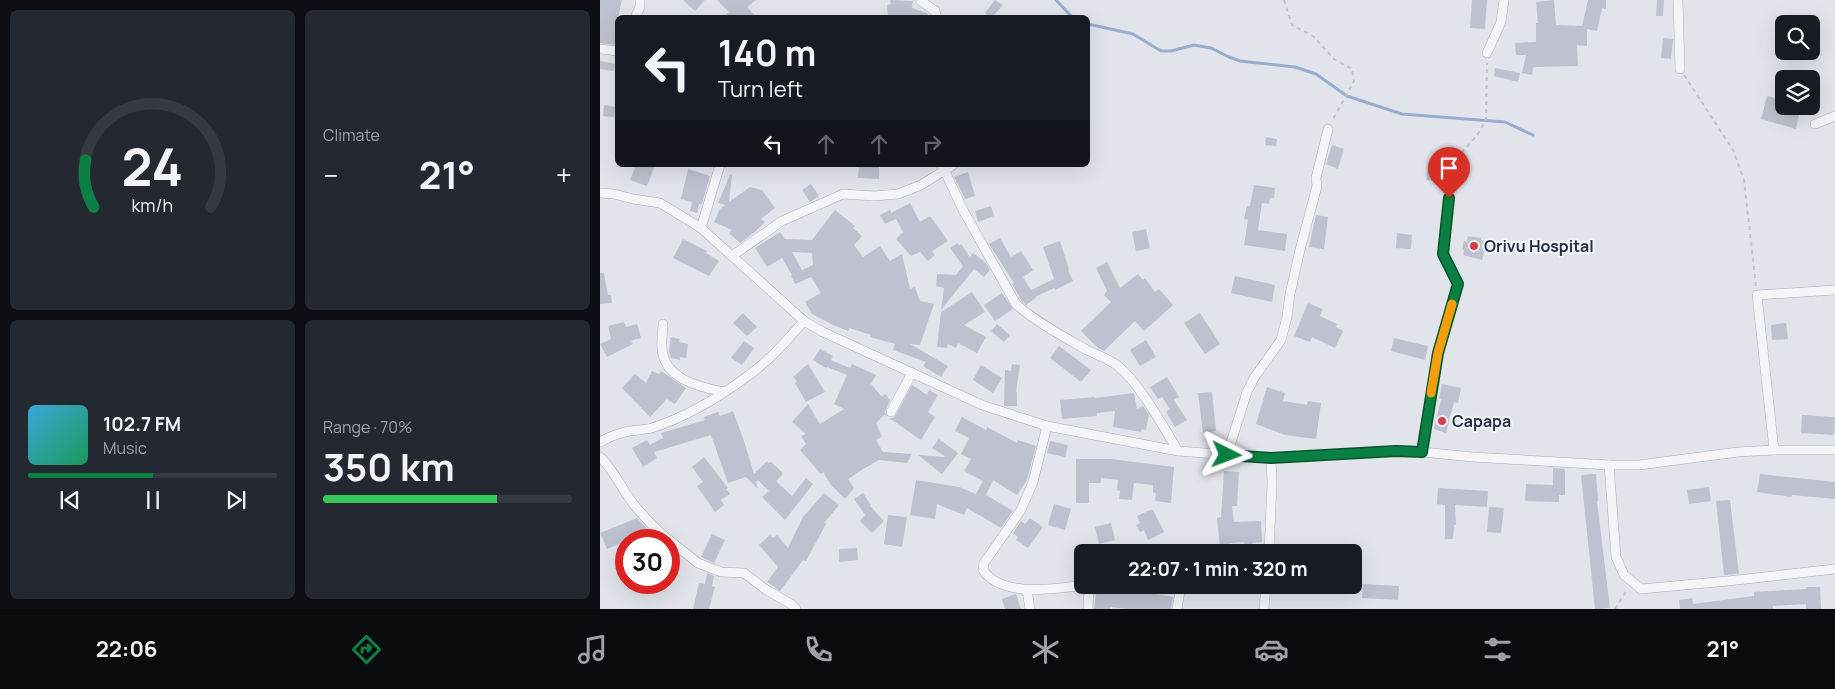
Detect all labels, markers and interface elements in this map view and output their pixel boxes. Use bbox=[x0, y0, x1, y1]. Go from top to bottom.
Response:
map controls bbox=[1775, 15, 1820, 115]
button: search bbox=[1775, 15, 1820, 60]
text: 140 m bbox=[718, 29, 816, 77]
icon: left bbox=[635, 35, 700, 100]
button: layers bbox=[1775, 70, 1820, 115]
text: Turn left bbox=[718, 74, 803, 104]
text: Climate bbox=[323, 124, 380, 146]
icon: left bbox=[759, 130, 787, 158]
icon: ahead bbox=[812, 130, 840, 158]
icon: ahead bbox=[865, 130, 893, 158]
icon: right bbox=[918, 130, 946, 158]
text: 24 bbox=[122, 131, 183, 202]
pin bbox=[1428, 147, 1470, 198]
text: 21° bbox=[419, 148, 475, 200]
icon: arrive bbox=[1435, 154, 1463, 182]
text: − bbox=[323, 156, 338, 194]
text: + bbox=[556, 156, 572, 194]
text: km/h bbox=[132, 193, 173, 217]
place label: Orivu Hospital bbox=[1484, 235, 1594, 257]
marker: Orivu Hospital bbox=[1468, 240, 1480, 252]
place label: Capapa bbox=[1452, 410, 1511, 432]
text: 102.7 FM bbox=[103, 411, 181, 437]
marker: Capapa bbox=[1436, 415, 1448, 427]
text: Range · 70% bbox=[323, 416, 413, 438]
position arrow bbox=[1200, 428, 1252, 480]
text: Music bbox=[103, 437, 147, 459]
text: 350 km bbox=[323, 440, 455, 492]
icon: previous bbox=[56, 486, 84, 514]
icon: pause bbox=[139, 486, 167, 514]
icon: next bbox=[222, 486, 250, 514]
speed limit sign: 30 bbox=[615, 529, 680, 594]
text: 22:07 · 1 min · 320 m bbox=[1128, 556, 1308, 582]
icon: directions bbox=[349, 632, 384, 667]
icon: music bbox=[575, 632, 610, 667]
icon: phone bbox=[801, 632, 836, 667]
icon: climate bbox=[1028, 632, 1063, 667]
icon: car bbox=[1254, 632, 1289, 667]
icon: filters bbox=[1480, 632, 1515, 667]
text: 22:06 bbox=[96, 634, 158, 664]
text: 21° bbox=[1707, 634, 1739, 664]

